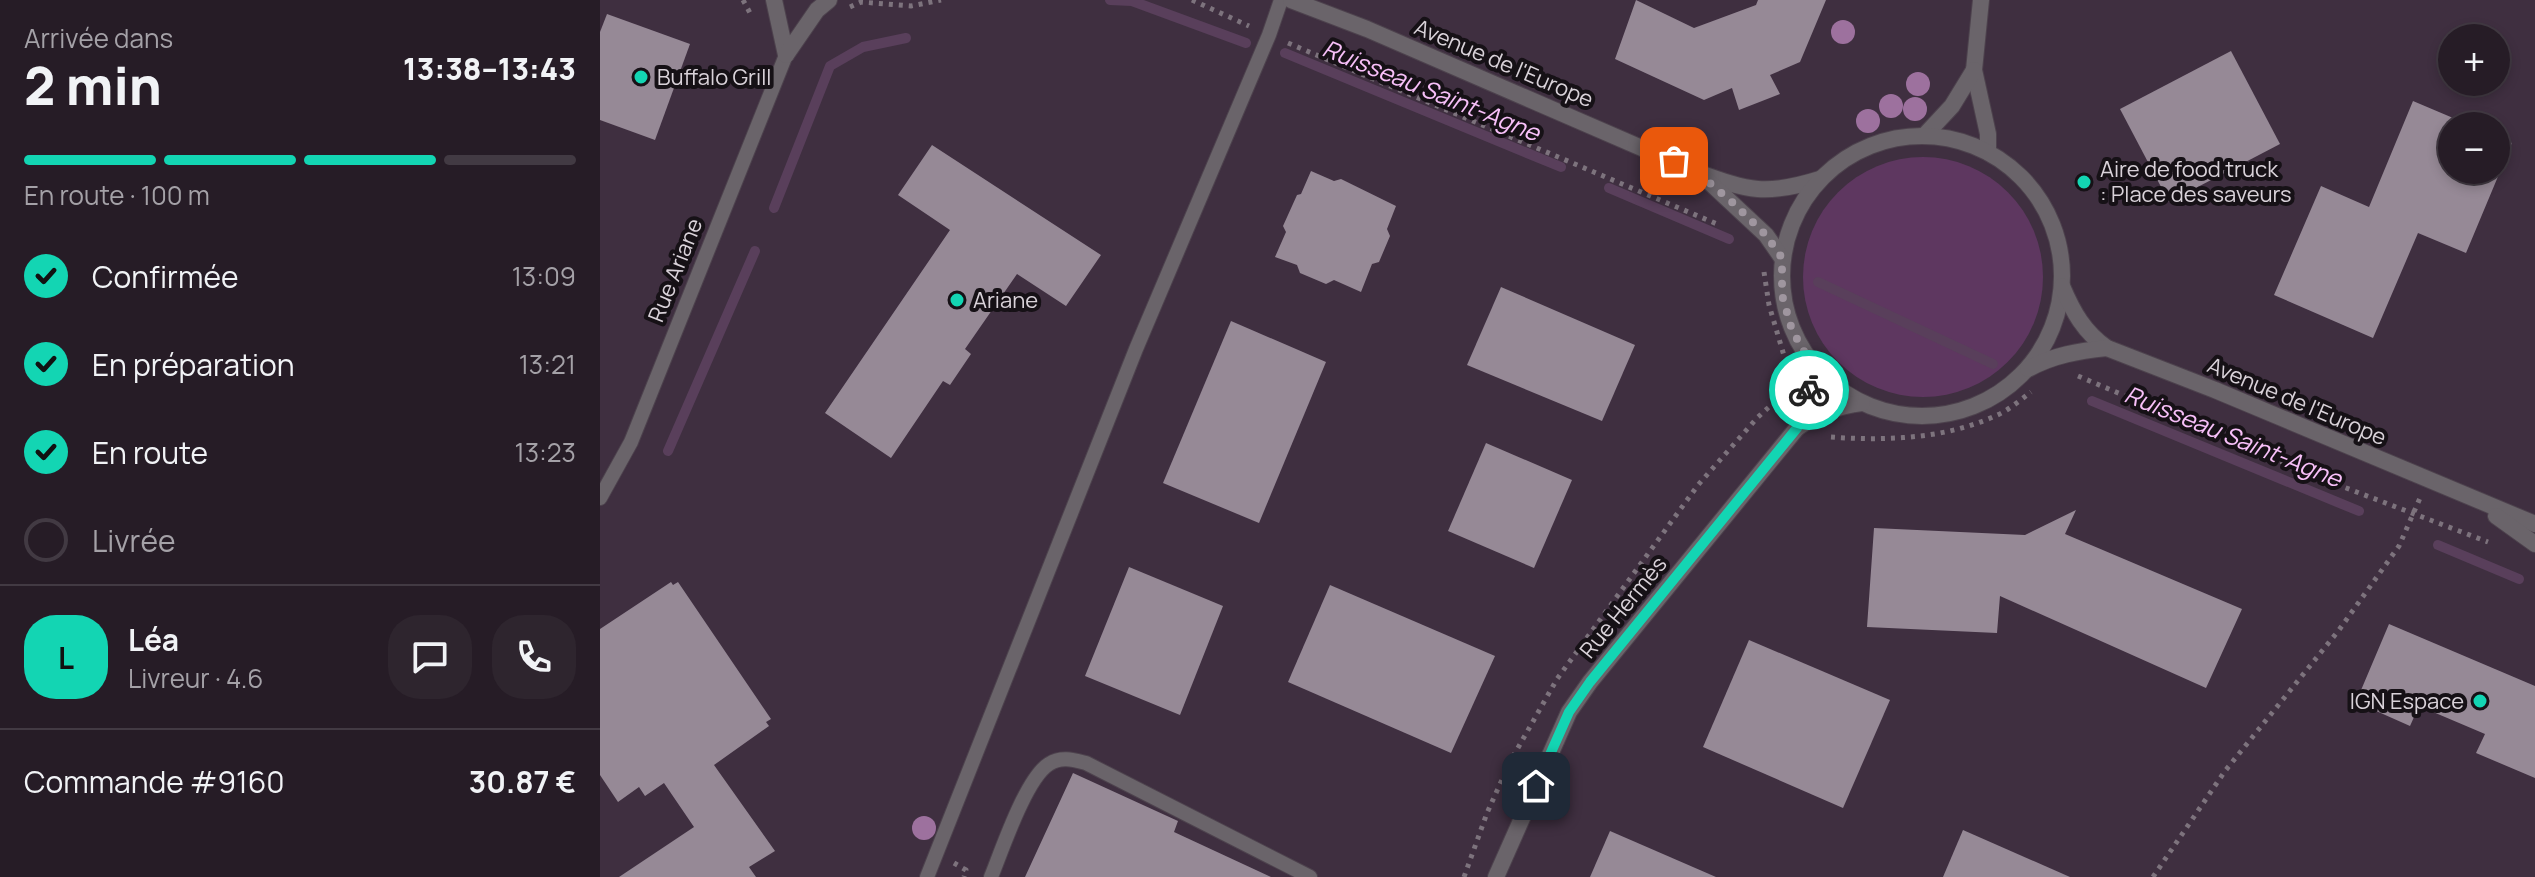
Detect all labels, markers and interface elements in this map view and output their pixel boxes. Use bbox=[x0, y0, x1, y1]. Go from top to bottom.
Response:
street label: Avenue de l'Europe bbox=[1410, 12, 1598, 114]
text: Arrivée dans bbox=[24, 20, 173, 56]
map controls bbox=[2438, 24, 2510, 184]
button: + bbox=[2438, 24, 2510, 96]
water label: Ruisseau Saint-Agne bbox=[1318, 31, 1547, 149]
text: 13:38–13:43 bbox=[403, 48, 576, 89]
text: 2 min bbox=[24, 50, 162, 121]
place label: Buffalo Grill bbox=[657, 62, 771, 92]
marker: Buffalo Grill bbox=[632, 68, 650, 86]
button: − bbox=[2438, 112, 2510, 184]
pin bbox=[1640, 127, 1708, 195]
icon: bag bbox=[1652, 139, 1696, 183]
place label: Aire de food truck : Place des saveurs bbox=[2100, 154, 2292, 209]
marker: Aire de food truck : Place des saveurs bbox=[2075, 173, 2093, 191]
text: En route · 100 m bbox=[24, 177, 210, 213]
street label: Rue Ariane bbox=[641, 214, 709, 326]
icon: check bbox=[24, 254, 68, 298]
text: Confirmée bbox=[92, 256, 238, 297]
text: 13:09 bbox=[512, 258, 576, 294]
place label: Ariane bbox=[973, 285, 1038, 315]
marker: Ariane bbox=[948, 291, 966, 309]
icon: check bbox=[24, 342, 68, 386]
text: En préparation bbox=[92, 344, 294, 385]
text: 13:21 bbox=[519, 346, 576, 382]
courier bbox=[1769, 350, 1849, 430]
street label: Avenue de l'Europe bbox=[2203, 350, 2391, 452]
icon: bike bbox=[1787, 368, 1831, 412]
water label: Ruisseau Saint-Agne bbox=[2120, 377, 2349, 495]
icon: check bbox=[24, 430, 68, 474]
text: En route bbox=[92, 432, 208, 473]
text: 13:23 bbox=[515, 434, 576, 470]
text: Livrée bbox=[92, 520, 175, 561]
street label: Rue Hermès bbox=[1573, 550, 1673, 664]
button: chat bbox=[388, 615, 472, 699]
button: phone bbox=[492, 615, 576, 699]
text: Léa bbox=[128, 619, 179, 660]
text: L bbox=[58, 637, 74, 678]
text: Livreur · 4.6 bbox=[128, 660, 264, 696]
place label: IGN Espace bbox=[2350, 686, 2464, 716]
marker: IGN Espace bbox=[2471, 692, 2489, 710]
pin bbox=[1502, 752, 1570, 820]
text: Commande #9160 bbox=[24, 761, 285, 802]
text: 30.87 € bbox=[469, 761, 576, 802]
icon: home bbox=[1514, 764, 1558, 808]

